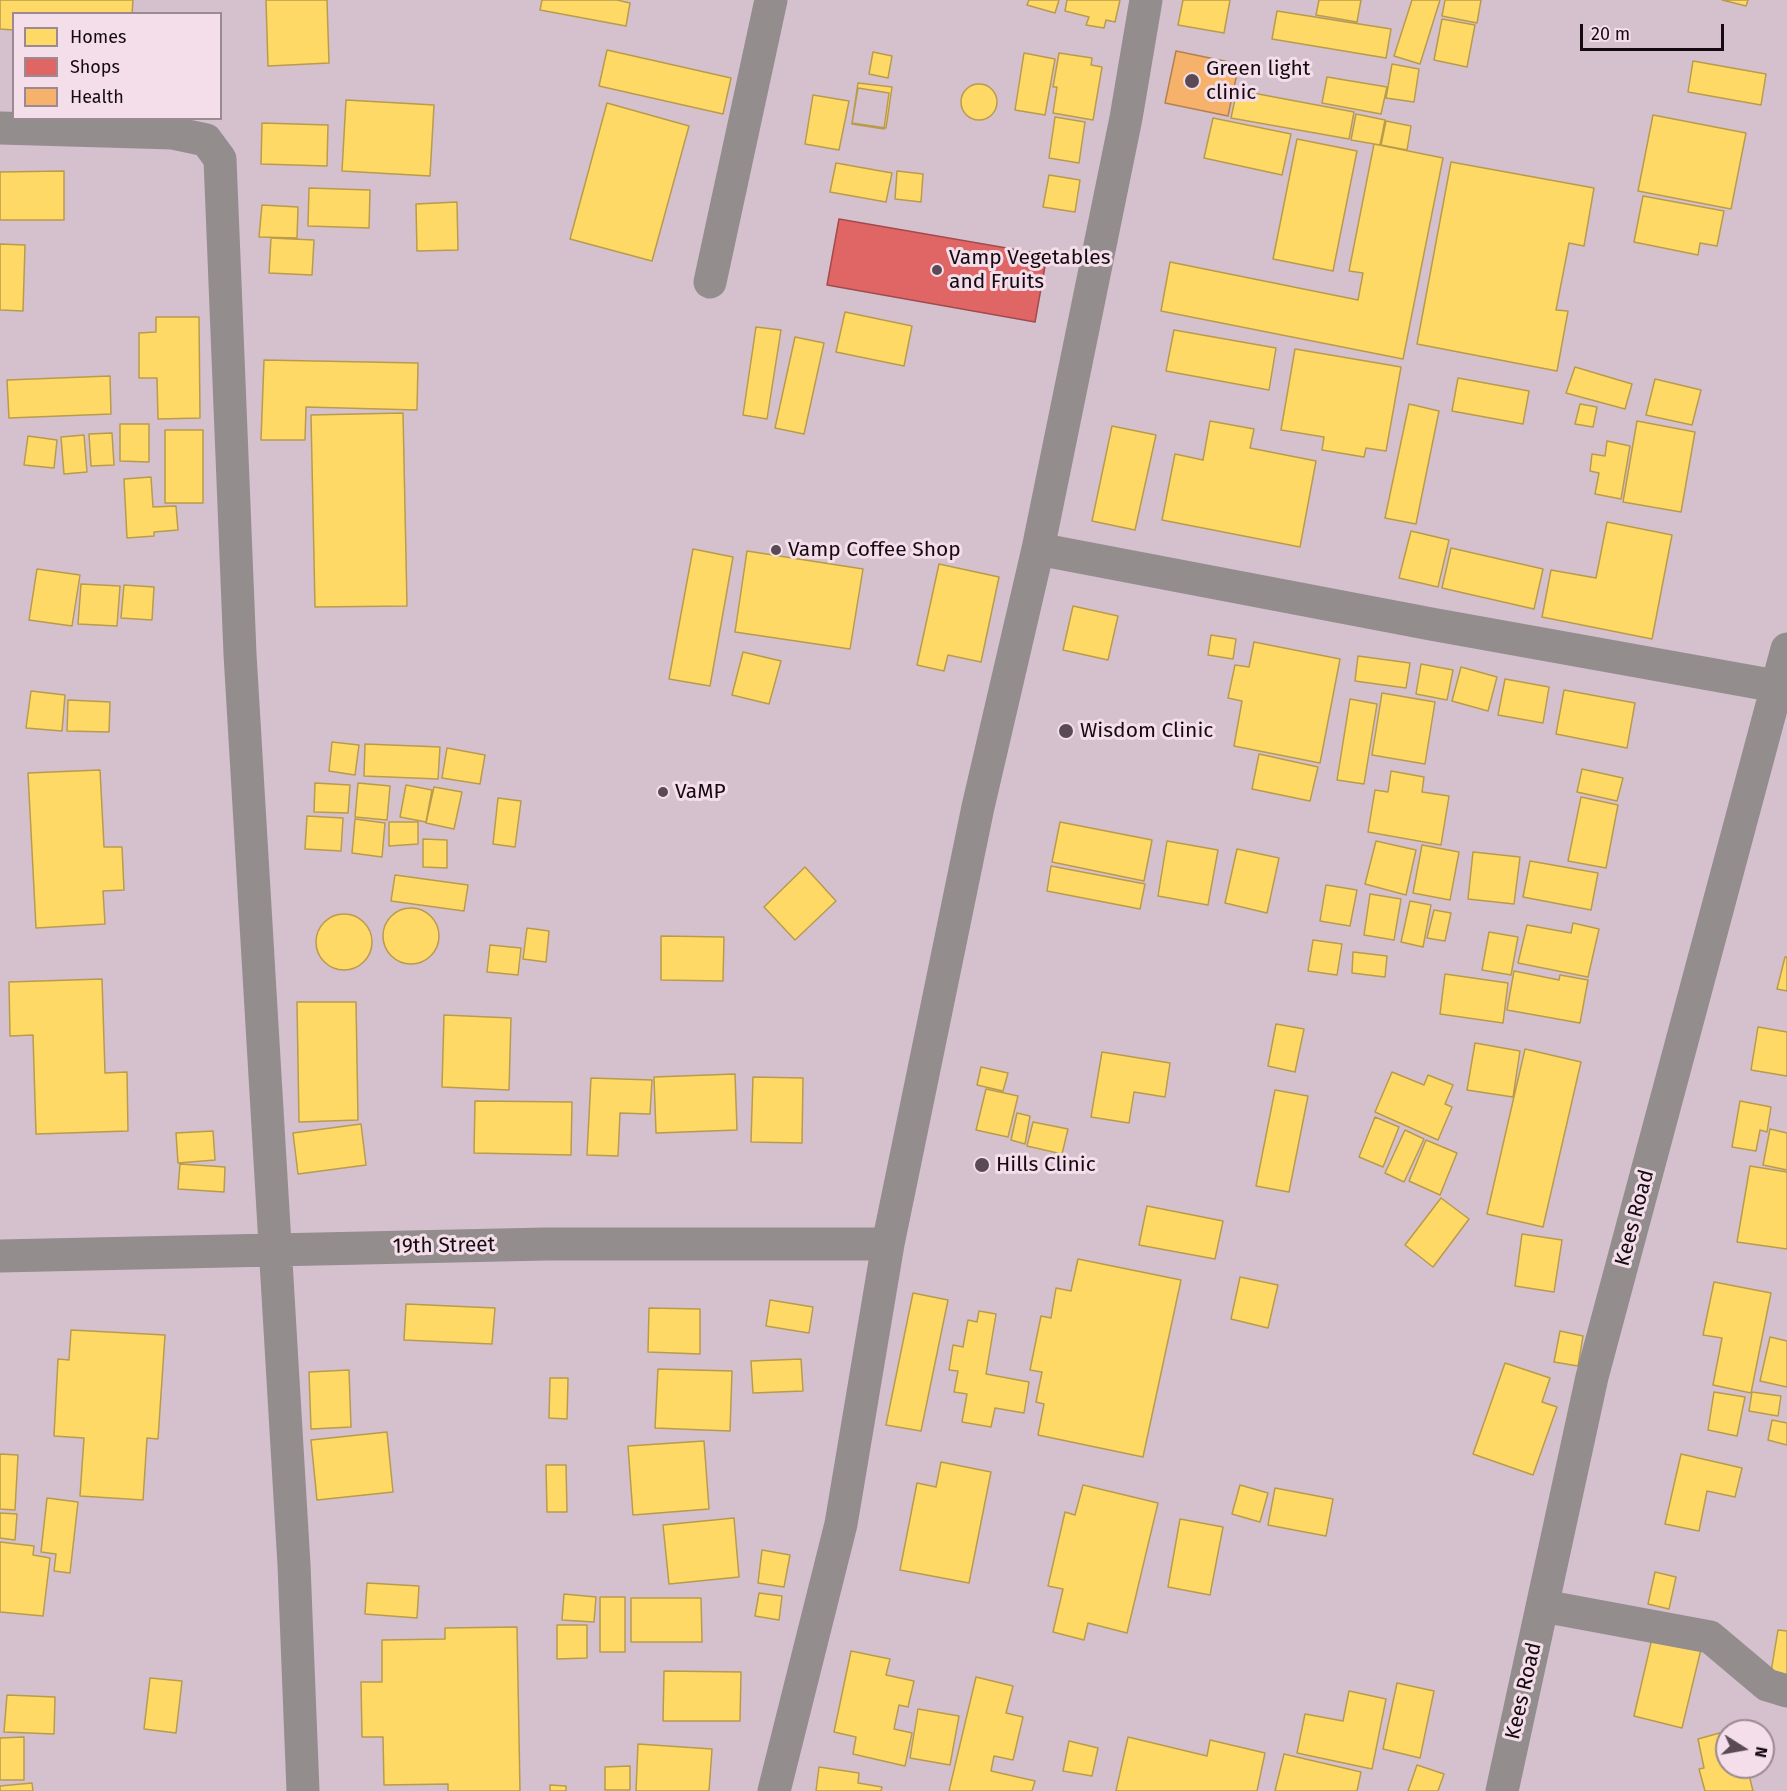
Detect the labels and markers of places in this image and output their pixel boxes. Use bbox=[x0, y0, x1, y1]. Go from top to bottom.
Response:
place label: Green light clinic bbox=[1206, 56, 1310, 106]
marker: Green light clinic bbox=[1183, 72, 1201, 90]
place label: Vamp Vegetables and Fruits bbox=[949, 245, 1111, 295]
marker: Vamp Vegetables and Fruits bbox=[930, 263, 944, 277]
place label: Vamp Coffee Shop bbox=[788, 537, 961, 563]
marker: Vamp Coffee Shop bbox=[769, 543, 783, 557]
place label: Wisdom Clinic bbox=[1080, 718, 1213, 744]
marker: Wisdom Clinic bbox=[1057, 722, 1075, 740]
place label: VaMP bbox=[675, 779, 726, 805]
marker: VaMP bbox=[656, 785, 670, 799]
place label: Hills Clinic bbox=[996, 1152, 1096, 1178]
marker: Hills Clinic bbox=[973, 1156, 991, 1174]

